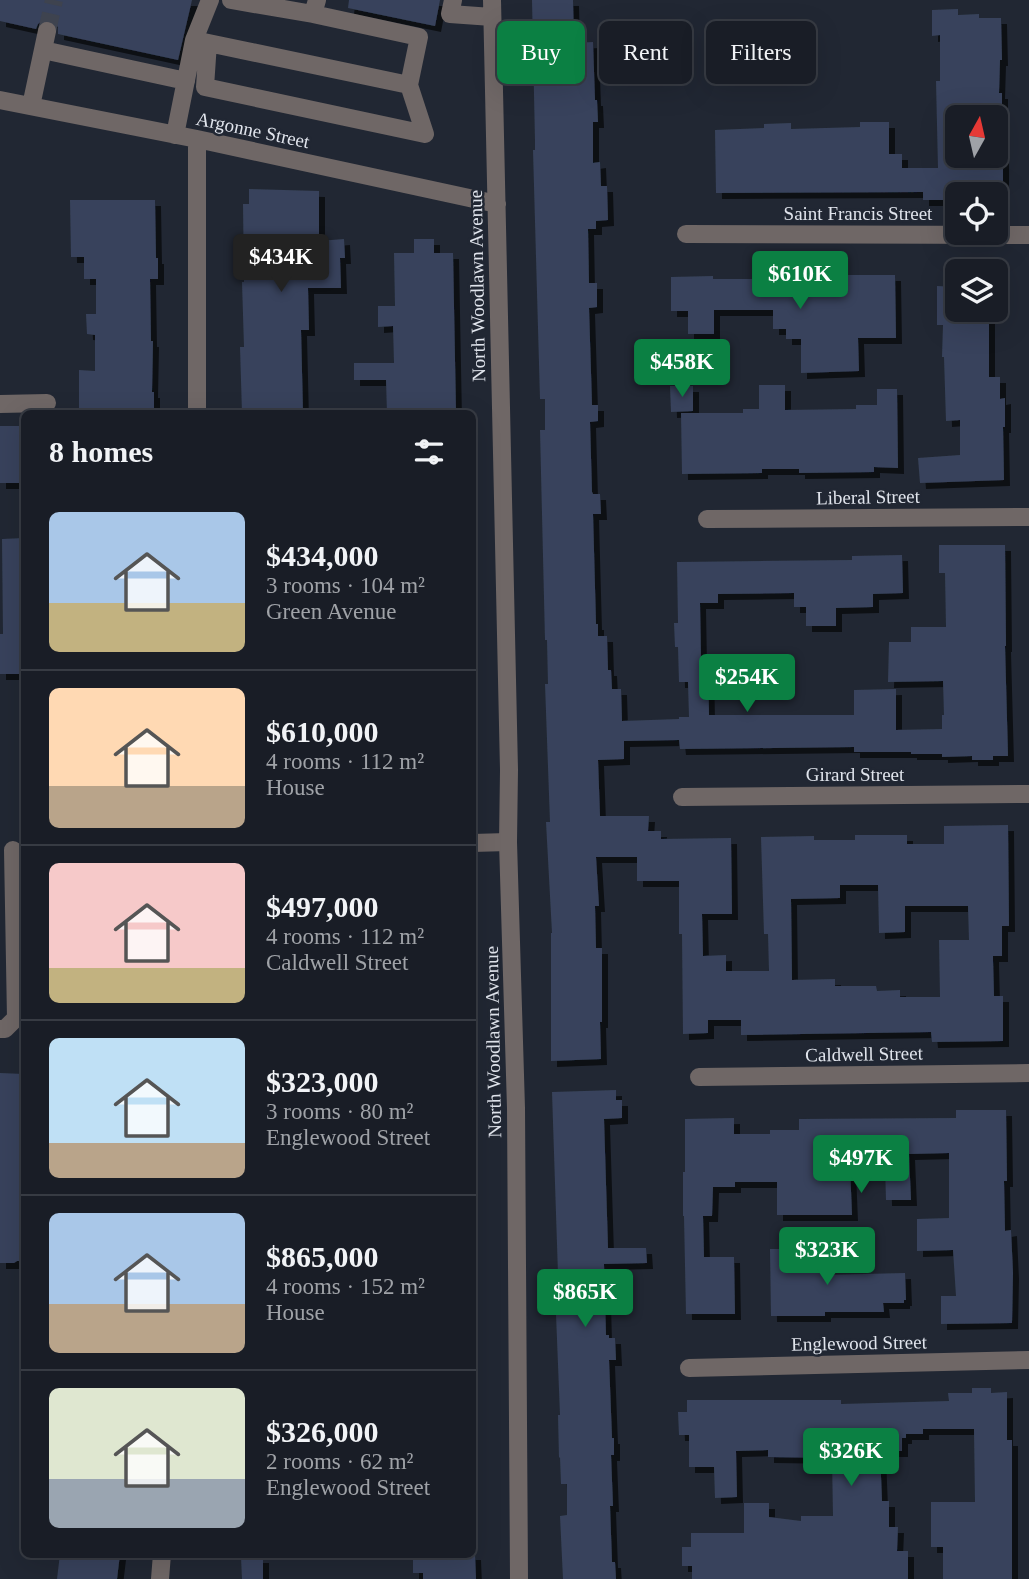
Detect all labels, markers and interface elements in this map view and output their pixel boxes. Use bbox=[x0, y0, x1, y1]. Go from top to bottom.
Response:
chip: Buy bbox=[497, 21, 585, 84]
chip: Rent bbox=[599, 21, 692, 84]
chip: Filters bbox=[706, 21, 816, 84]
north arrow bbox=[945, 105, 1008, 168]
map controls bbox=[945, 105, 1008, 322]
street label: Argonne Street bbox=[194, 108, 312, 152]
button: locate bbox=[945, 182, 1008, 245]
street label: North Woodlawn Avenue bbox=[465, 190, 489, 382]
street label: Saint Francis Street bbox=[784, 203, 933, 224]
pin: $434K bbox=[232, 234, 330, 294]
text: $434K bbox=[249, 244, 313, 269]
pin: $610K bbox=[751, 252, 849, 311]
button: layers bbox=[945, 259, 1008, 322]
text: $610K bbox=[768, 261, 832, 286]
pin: $458K bbox=[633, 340, 731, 399]
text: $458K bbox=[650, 349, 714, 374]
icon: filters bbox=[410, 433, 448, 471]
text: 8 homes bbox=[49, 435, 153, 468]
street label: Liberal Street bbox=[816, 486, 921, 508]
text: $434,000 bbox=[266, 539, 379, 572]
icon: home bbox=[105, 540, 189, 624]
text: 3 rooms · 104 m² bbox=[266, 573, 425, 598]
text: Green Avenue bbox=[266, 599, 397, 624]
pin: $254K bbox=[698, 654, 796, 714]
text: $254K bbox=[715, 664, 779, 689]
text: $610,000 bbox=[266, 715, 379, 748]
icon: home bbox=[105, 716, 189, 800]
text: 4 rooms · 112 m² bbox=[266, 749, 424, 774]
street label: Girard Street bbox=[806, 764, 905, 785]
text: House bbox=[266, 775, 325, 800]
text: $497,000 bbox=[266, 890, 379, 923]
icon: home bbox=[105, 891, 189, 975]
text: 4 rooms · 112 m² bbox=[266, 924, 424, 949]
street label: North Woodlawn Avenue bbox=[481, 946, 505, 1138]
text: Caldwell Street bbox=[266, 950, 408, 975]
street label: Caldwell Street bbox=[805, 1042, 924, 1066]
text: $323,000 bbox=[266, 1065, 379, 1098]
icon: home bbox=[105, 1066, 189, 1150]
text: 3 rooms · 80 m² bbox=[266, 1099, 413, 1124]
text: Englewood Street bbox=[266, 1125, 430, 1150]
pin: $497K bbox=[812, 1136, 910, 1195]
text: $497K bbox=[829, 1145, 893, 1170]
pin: $323K bbox=[778, 1228, 876, 1287]
text: $323K bbox=[795, 1237, 859, 1262]
text: $865,000 bbox=[266, 1240, 379, 1273]
icon: home bbox=[105, 1241, 189, 1325]
pin: $865K bbox=[536, 1270, 634, 1329]
text: 4 rooms · 152 m² bbox=[266, 1274, 425, 1299]
text: $865K bbox=[553, 1279, 617, 1304]
text: House bbox=[266, 1300, 325, 1325]
street label: Englewood Street bbox=[791, 1331, 928, 1355]
text: $326,000 bbox=[266, 1415, 379, 1448]
icon: home bbox=[105, 1416, 189, 1500]
pin: $326K bbox=[802, 1428, 900, 1488]
text: $326K bbox=[819, 1438, 883, 1463]
text: 2 rooms · 62 m² bbox=[266, 1449, 413, 1474]
text: Englewood Street bbox=[266, 1475, 430, 1500]

